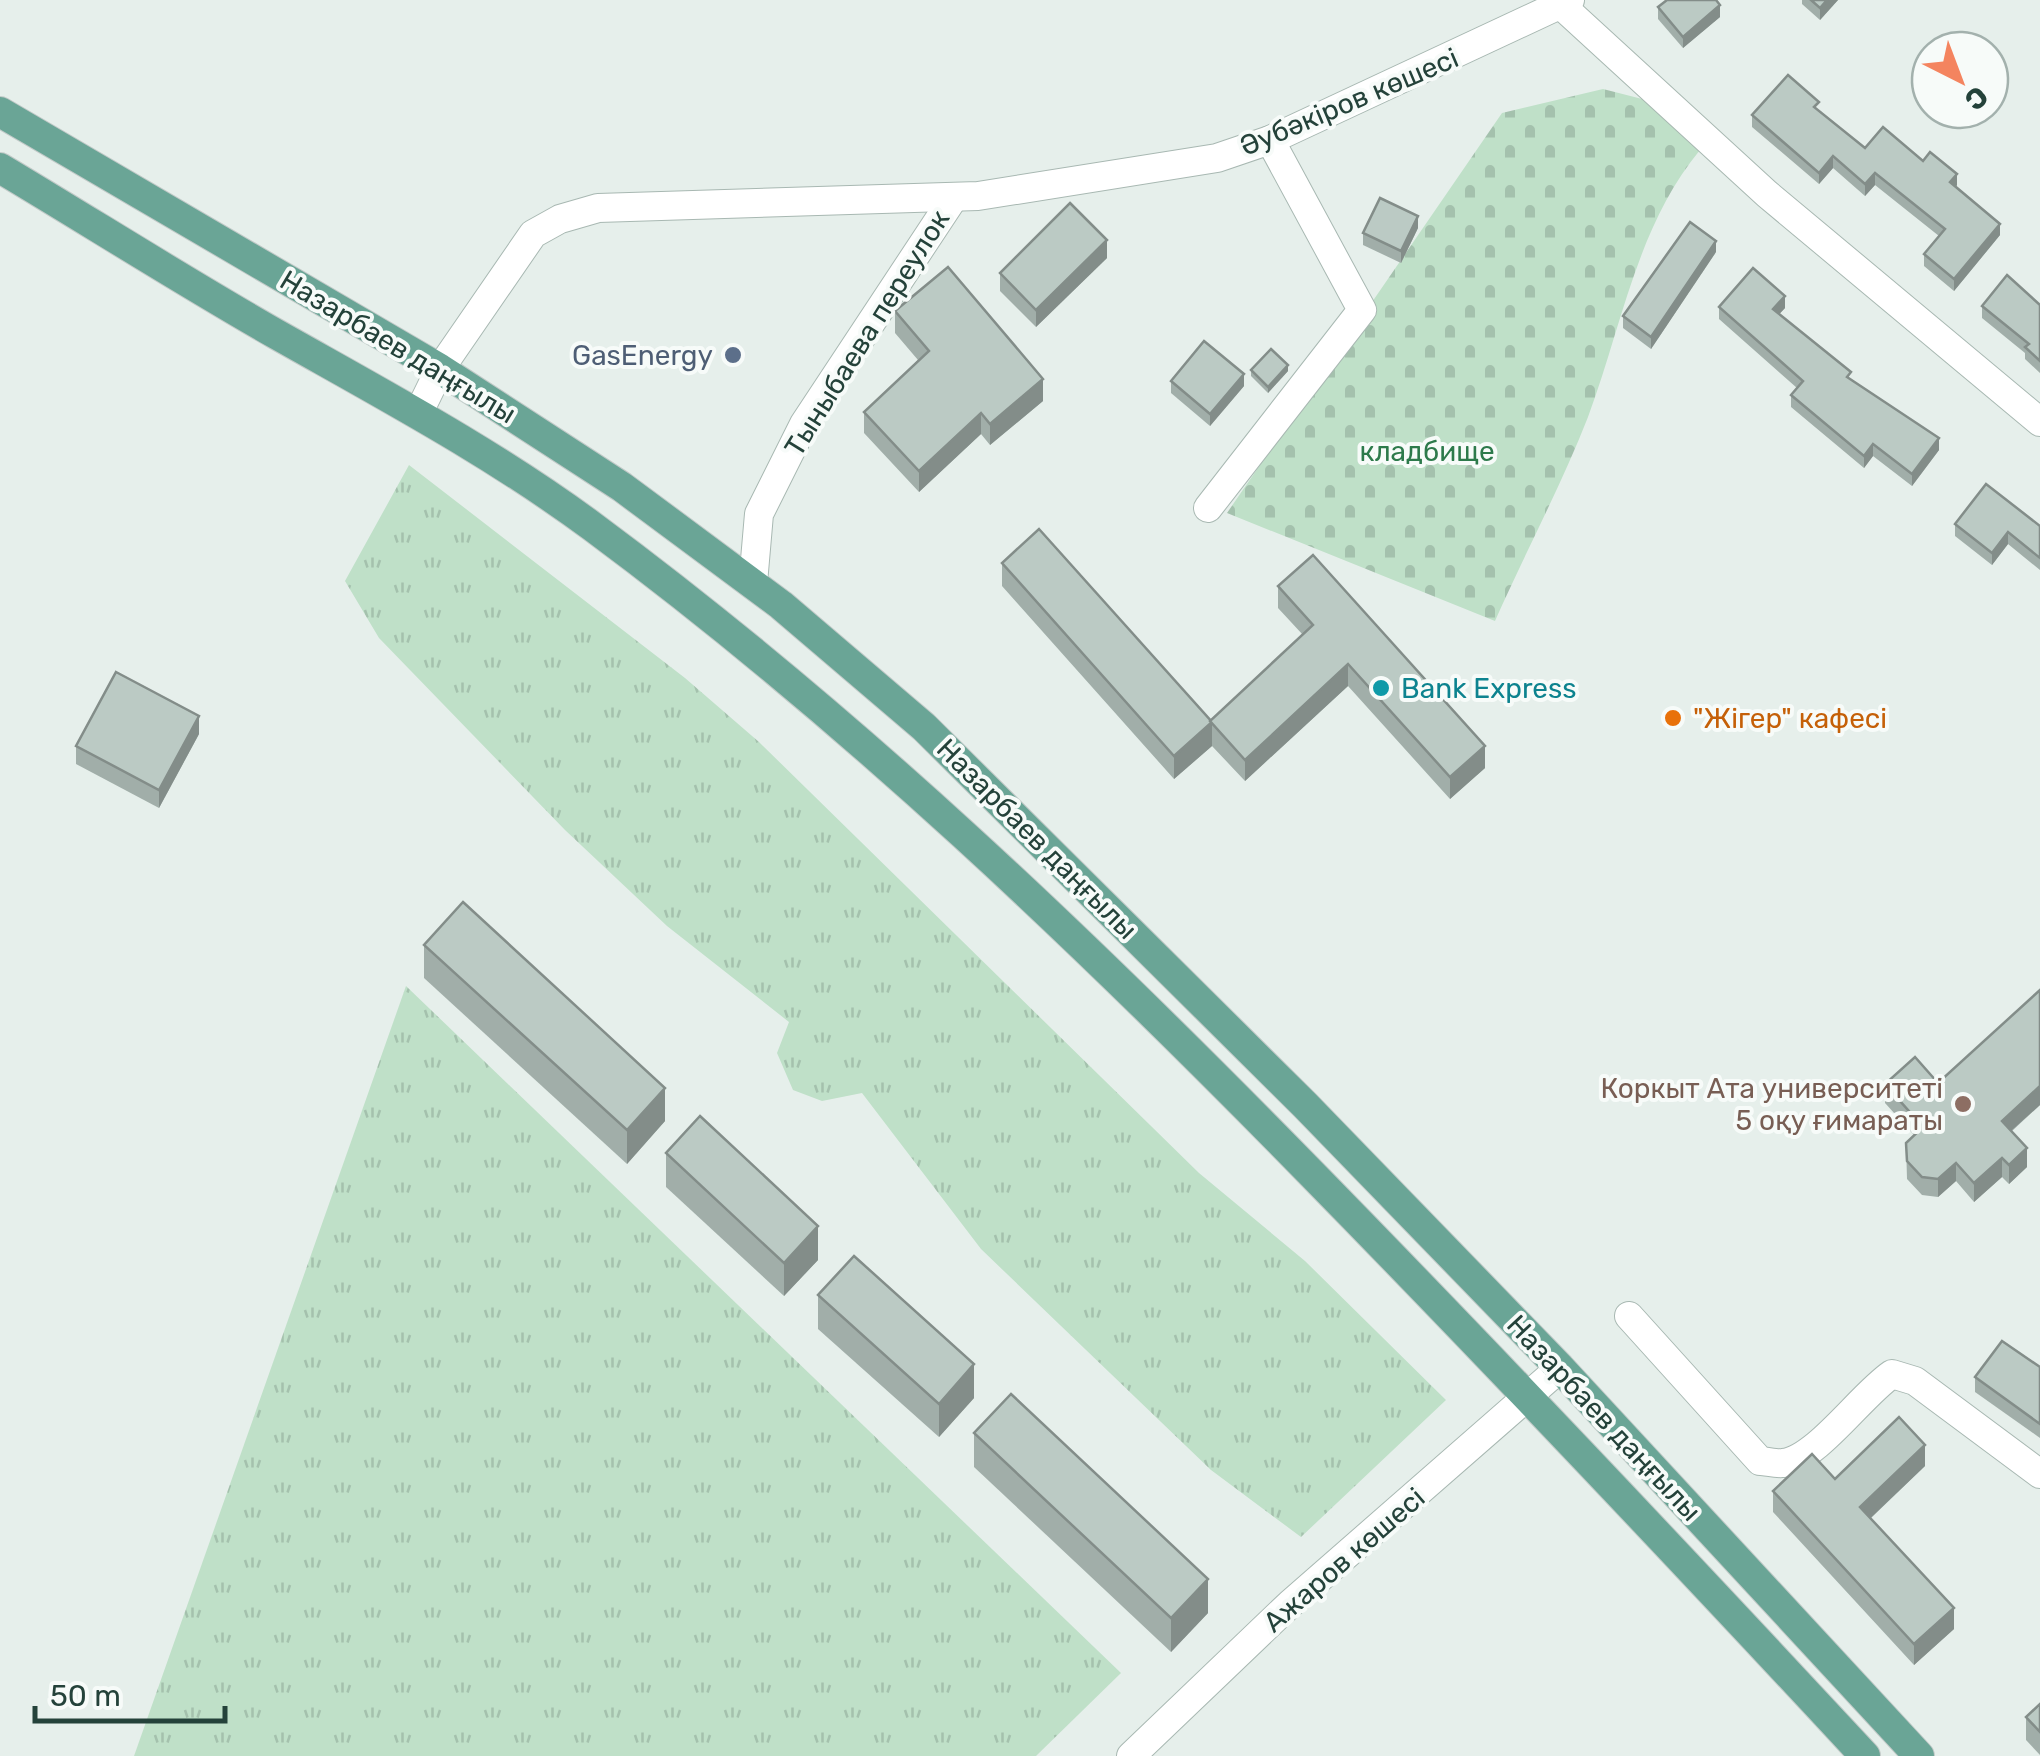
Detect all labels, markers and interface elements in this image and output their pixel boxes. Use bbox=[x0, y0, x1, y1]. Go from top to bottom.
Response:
north arrow bbox=[1910, 30, 2010, 130]
street label: Әубәкіров көшесі bbox=[1235, 41, 1463, 163]
text: С bbox=[1958, 79, 1995, 117]
street label: Тыныбаева переулок bbox=[778, 204, 956, 462]
street label: Назарбаев даңғылы bbox=[274, 264, 522, 430]
place label: GasEnergy bbox=[572, 339, 713, 372]
marker: GasEnergy bbox=[722, 344, 744, 366]
park label: кладбище bbox=[1359, 435, 1495, 468]
place label: Bank Express bbox=[1401, 672, 1577, 705]
marker: Bank Express bbox=[1370, 677, 1392, 699]
place label: "Жігер" кафесі bbox=[1693, 702, 1887, 735]
marker: "Жігер" кафесі bbox=[1662, 707, 1684, 729]
street label: Назарбаев даңғылы bbox=[930, 732, 1144, 946]
place label: Коркыт Ата университеті 5 оқу ғимараты bbox=[1601, 1072, 1943, 1137]
marker: Коркыт Ата университеті 5 оқу ғимараты bbox=[1952, 1093, 1974, 1115]
street label: Назарбаев даңғылы bbox=[1500, 1308, 1708, 1528]
street label: Ажаров көшесі bbox=[1257, 1481, 1431, 1639]
scale bar bbox=[35, 1661, 225, 1723]
text: 50 m bbox=[50, 1678, 121, 1714]

